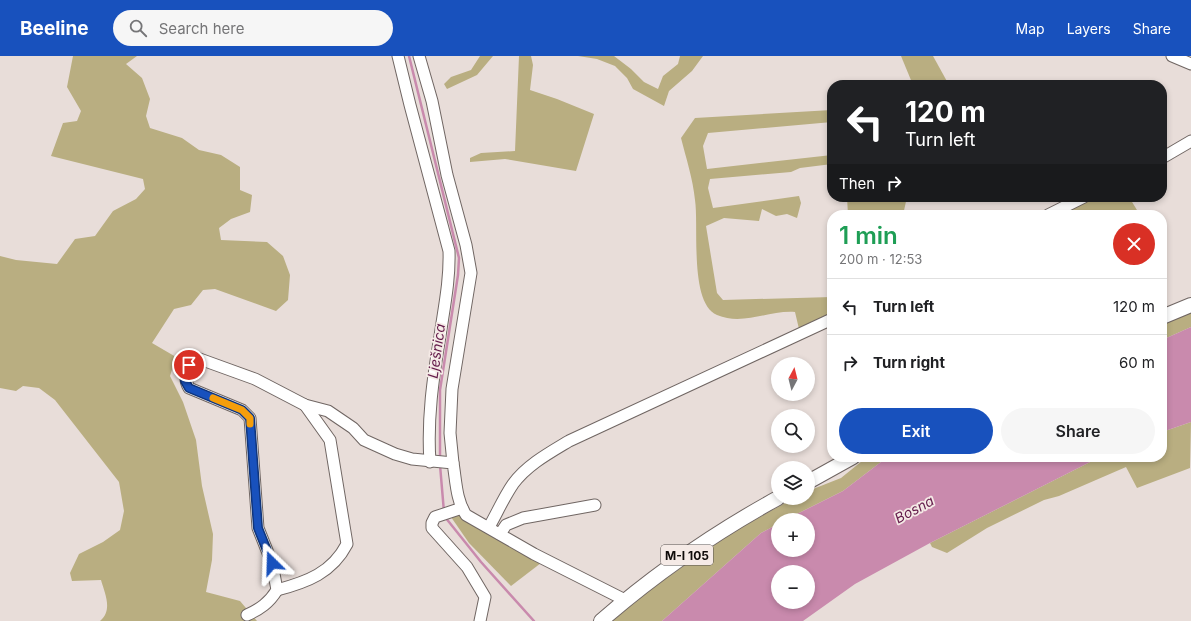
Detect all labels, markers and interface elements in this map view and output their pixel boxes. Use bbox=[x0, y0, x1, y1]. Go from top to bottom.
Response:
search box bbox=[113, 10, 393, 46]
text: Beeline bbox=[20, 17, 89, 40]
icon: search bbox=[127, 17, 149, 39]
text: Search here bbox=[159, 19, 244, 38]
text: Map bbox=[1016, 20, 1045, 37]
text: Layers bbox=[1067, 20, 1111, 37]
text: Share bbox=[1133, 20, 1171, 37]
text: 120 m bbox=[905, 95, 986, 129]
icon: left bbox=[839, 96, 891, 148]
text: Turn left bbox=[905, 129, 975, 150]
icon: right bbox=[883, 172, 905, 194]
text: Then bbox=[839, 174, 875, 193]
text: 1 min bbox=[839, 221, 898, 250]
button: close bbox=[1113, 223, 1155, 265]
text: 200 m · 12:53 bbox=[839, 251, 922, 267]
icon: left bbox=[839, 296, 861, 318]
text: Turn left bbox=[873, 297, 934, 316]
text: 120 m bbox=[1113, 297, 1155, 316]
water label: Lješnica bbox=[424, 322, 448, 379]
pin bbox=[172, 348, 206, 382]
icon: right bbox=[839, 352, 861, 374]
text: Turn right bbox=[873, 353, 945, 372]
text: 60 m bbox=[1119, 353, 1155, 372]
icon: arrive bbox=[178, 354, 200, 376]
north arrow bbox=[771, 357, 815, 401]
map controls bbox=[771, 357, 815, 609]
button: Exit bbox=[839, 408, 993, 454]
button: Share bbox=[1001, 408, 1155, 454]
button: search bbox=[771, 409, 815, 453]
button: layers bbox=[771, 461, 815, 505]
water label: Bosna bbox=[892, 491, 937, 526]
button: + bbox=[771, 513, 815, 557]
position arrow bbox=[251, 542, 293, 584]
road number: M-I 105 bbox=[661, 545, 713, 565]
button: − bbox=[771, 565, 815, 609]

